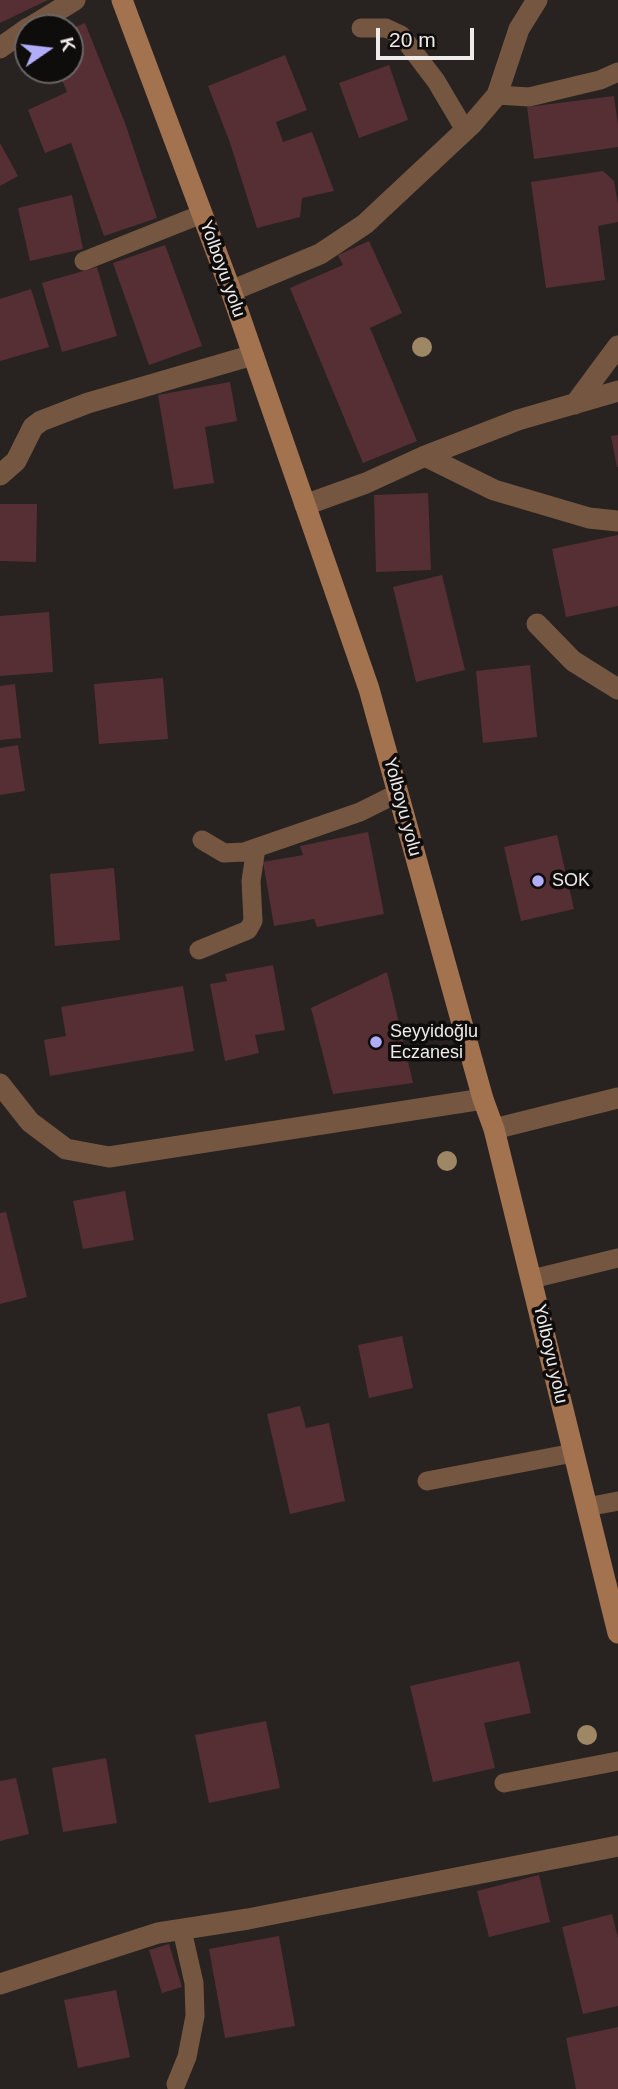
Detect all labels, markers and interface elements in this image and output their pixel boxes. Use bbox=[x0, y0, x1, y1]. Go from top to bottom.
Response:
north arrow bbox=[14, 14, 84, 84]
scale bar bbox=[380, 14, 478, 58]
text: 20 m bbox=[389, 28, 436, 51]
text: K bbox=[56, 35, 80, 53]
street label: Yolboyu yolu bbox=[195, 218, 249, 320]
street label: Yolboyu yolu bbox=[378, 755, 426, 859]
place label: SOK bbox=[552, 870, 590, 892]
marker: SOK bbox=[530, 873, 546, 889]
place label: Seyyidoğlu Eczanesi bbox=[390, 1021, 478, 1064]
marker: Seyyidoğlu Eczanesi bbox=[368, 1034, 384, 1050]
street label: Yolboyu yolu bbox=[528, 1302, 572, 1406]

